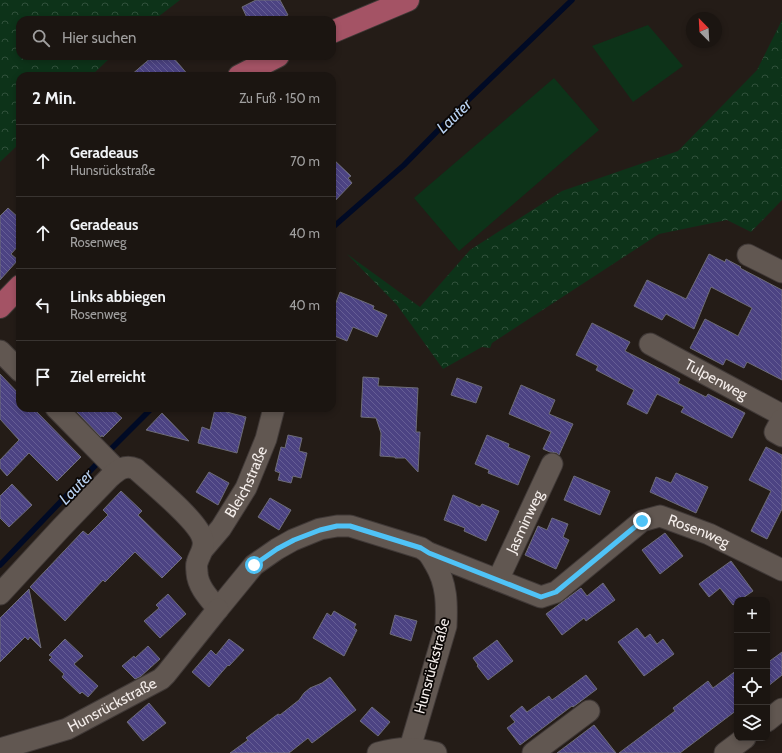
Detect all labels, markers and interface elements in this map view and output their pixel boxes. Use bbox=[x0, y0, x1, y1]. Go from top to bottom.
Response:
north arrow bbox=[686, 12, 722, 48]
search box bbox=[16, 16, 336, 60]
icon: search bbox=[30, 27, 52, 49]
text: Hier suchen bbox=[62, 29, 137, 47]
text: 2 Min. bbox=[32, 88, 76, 108]
text: Zu Fuß · 150 m bbox=[239, 90, 320, 106]
water label: Lauter bbox=[433, 94, 476, 137]
text: Geradeaus bbox=[70, 144, 138, 162]
icon: ahead bbox=[32, 150, 54, 172]
text: 70 m bbox=[290, 153, 320, 169]
text: Hunsrückstraße bbox=[70, 162, 155, 178]
text: Geradeaus bbox=[70, 216, 138, 234]
icon: ahead bbox=[32, 222, 54, 244]
text: 40 m bbox=[289, 225, 320, 241]
text: Rosenweg bbox=[70, 234, 126, 250]
text: Links abbiegen bbox=[70, 288, 166, 306]
icon: left bbox=[32, 294, 54, 316]
text: 40 m bbox=[289, 297, 320, 313]
text: Rosenweg bbox=[70, 306, 126, 322]
street label: Tulpenweg bbox=[682, 355, 751, 404]
icon: arrive bbox=[32, 366, 54, 388]
text: Ziel erreicht bbox=[70, 368, 146, 386]
street label: Bleichstraße bbox=[221, 443, 271, 521]
water label: Lauter bbox=[55, 465, 98, 508]
street label: Jasminweg bbox=[502, 487, 548, 557]
street label: Rosenweg bbox=[665, 511, 733, 552]
route end bbox=[633, 512, 651, 530]
route start bbox=[245, 556, 263, 574]
map controls bbox=[734, 597, 770, 741]
button: + bbox=[734, 597, 770, 633]
street label: Hunsrückstraße bbox=[411, 616, 454, 716]
button: − bbox=[734, 633, 770, 669]
button: locate bbox=[734, 669, 770, 705]
street label: Hunsrückstraße bbox=[64, 674, 160, 736]
button: layers bbox=[734, 705, 770, 741]

